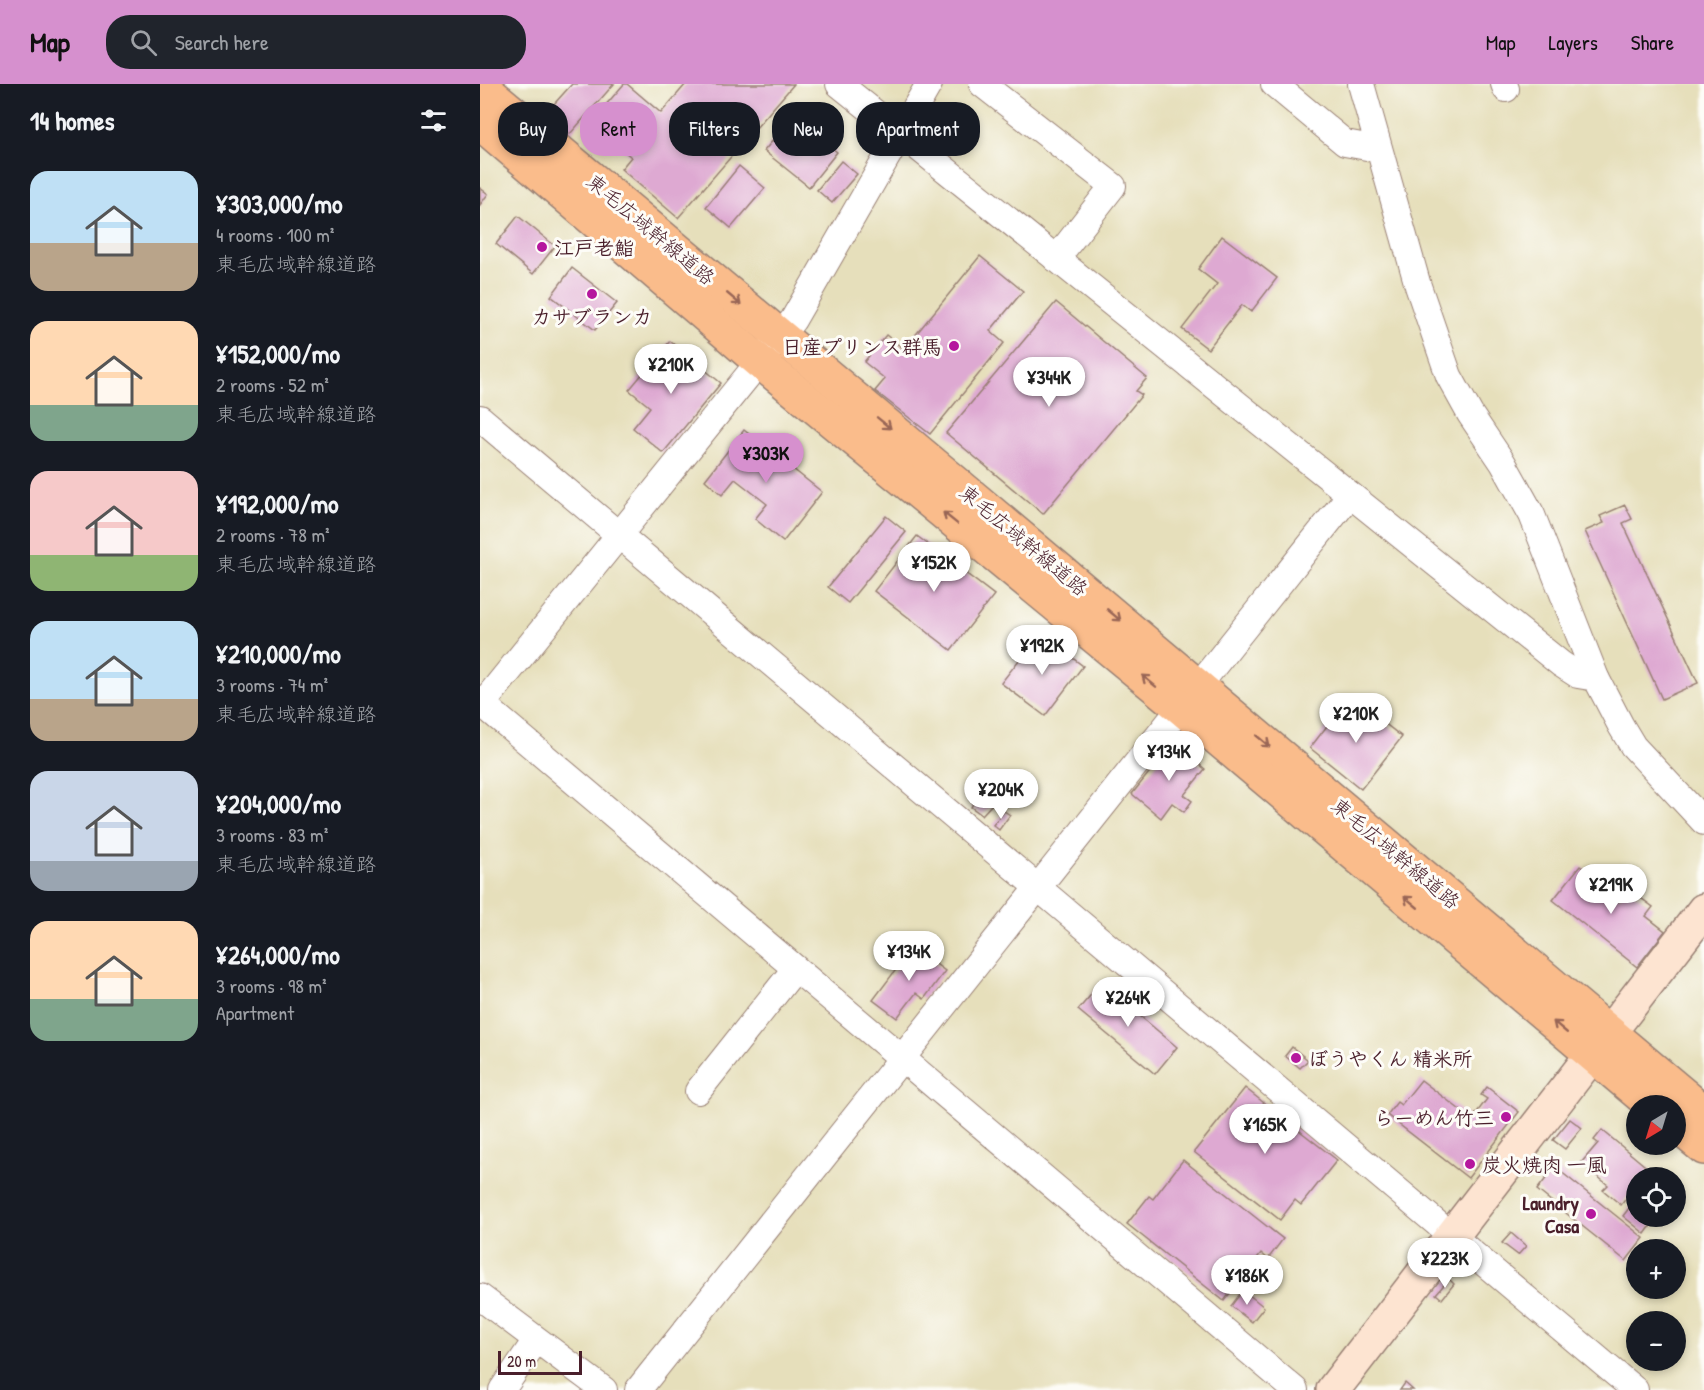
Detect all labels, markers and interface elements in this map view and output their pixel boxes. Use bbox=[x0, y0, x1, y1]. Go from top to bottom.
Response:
search box bbox=[106, 15, 526, 69]
text: Map bbox=[30, 23, 70, 61]
icon: search bbox=[127, 26, 160, 59]
text: Search here bbox=[175, 27, 269, 57]
text: Map bbox=[1486, 28, 1515, 57]
text: Layers bbox=[1548, 28, 1598, 57]
text: Share bbox=[1631, 28, 1674, 57]
chip: Buy bbox=[498, 102, 568, 156]
chip: Rent bbox=[580, 102, 657, 156]
chip: Filters bbox=[669, 102, 760, 156]
chip: New bbox=[772, 102, 844, 156]
chip: Apartment bbox=[856, 102, 980, 156]
text: 14 homes bbox=[30, 103, 115, 138]
icon: filters bbox=[417, 104, 450, 137]
street label: 東毛広域幹線道路 bbox=[581, 167, 721, 291]
text: ¥303,000/mo bbox=[216, 186, 342, 221]
icon: home bbox=[78, 195, 150, 267]
text: 4 rooms · 100 m² bbox=[216, 221, 334, 248]
place label: 江戸老鮨 bbox=[554, 234, 634, 261]
marker: 江戸老鮨 bbox=[535, 240, 549, 254]
text: 東毛広域幹線道路 bbox=[216, 250, 376, 277]
marker: カサブランカ bbox=[585, 287, 599, 301]
one-way arrow bbox=[726, 292, 742, 305]
place label: カサブランカ bbox=[532, 303, 652, 330]
place label: 日産プリンス群馬 bbox=[782, 333, 942, 360]
text: ¥152,000/mo bbox=[216, 336, 340, 371]
marker: 日産プリンス群馬 bbox=[947, 339, 961, 353]
pin: ¥210K bbox=[629, 344, 713, 395]
icon: home bbox=[78, 345, 150, 417]
text: ¥210K bbox=[648, 350, 694, 377]
pin: ¥344K bbox=[1007, 357, 1091, 408]
text: ¥344K bbox=[1027, 363, 1071, 390]
text: 2 rooms · 52 m² bbox=[216, 371, 329, 398]
text: 東毛広域幹線道路 bbox=[216, 400, 376, 427]
one-way arrow bbox=[876, 416, 891, 430]
pin: ¥303K bbox=[724, 433, 808, 484]
text: ¥303K bbox=[743, 439, 789, 466]
street label: 東毛広域幹線道路 bbox=[954, 478, 1094, 602]
text: ¥192,000/mo bbox=[216, 486, 339, 521]
icon: home bbox=[78, 495, 150, 567]
one-way arrow bbox=[942, 511, 958, 524]
text: 2 rooms · 78 m² bbox=[216, 521, 330, 548]
pin: ¥152K bbox=[892, 542, 976, 593]
text: ¥152K bbox=[912, 548, 956, 575]
text: 東毛広域幹線道路 bbox=[216, 550, 376, 577]
one-way arrow bbox=[1106, 609, 1122, 622]
pin: ¥192K bbox=[1000, 625, 1084, 676]
text: ¥192K bbox=[1020, 631, 1064, 658]
text: ¥210,000/mo bbox=[216, 636, 341, 671]
icon: home bbox=[78, 645, 150, 717]
text: 3 rooms · 74 m² bbox=[216, 671, 328, 698]
one-way arrow bbox=[1141, 675, 1157, 688]
pin: ¥210K bbox=[1314, 693, 1398, 744]
text: ¥210K bbox=[1333, 699, 1379, 726]
text: 東毛広域幹線道路 bbox=[216, 700, 376, 727]
pin: ¥134K bbox=[1127, 731, 1211, 782]
one-way arrow bbox=[1255, 734, 1270, 748]
text: ¥134K bbox=[1147, 737, 1191, 764]
pin: ¥204K bbox=[959, 769, 1043, 820]
text: ¥204K bbox=[978, 775, 1024, 802]
text: ¥204,000/mo bbox=[216, 786, 341, 821]
street label: 東毛広域幹線道路 bbox=[1326, 791, 1466, 915]
icon: home bbox=[78, 795, 150, 867]
text: 3 rooms · 83 m² bbox=[216, 821, 328, 848]
text: 東毛広域幹線道路 bbox=[216, 850, 376, 877]
pin: ¥219K bbox=[1569, 864, 1653, 915]
text: ¥219K bbox=[1589, 870, 1633, 897]
one-way arrow bbox=[1403, 895, 1419, 908]
pin: ¥134K bbox=[867, 931, 951, 982]
text: ¥264,000/mo bbox=[216, 937, 340, 972]
text: ¥134K bbox=[887, 937, 931, 964]
icon: home bbox=[78, 945, 150, 1017]
text: 3 rooms · 98 m² bbox=[216, 972, 327, 999]
pin: ¥264K bbox=[1086, 977, 1170, 1028]
text: ¥264K bbox=[1106, 983, 1150, 1010]
text: Apartment bbox=[216, 999, 294, 1026]
one-way arrow bbox=[1552, 1021, 1568, 1034]
place label: ぼうやくん 精米所 bbox=[1308, 1045, 1473, 1072]
marker: ぼうやくん 精米所 bbox=[1289, 1051, 1303, 1065]
north arrow bbox=[1626, 1095, 1686, 1155]
map controls bbox=[1626, 1095, 1686, 1371]
pin: ¥165K bbox=[1223, 1104, 1307, 1155]
place label: らーめん竹三 bbox=[1374, 1104, 1494, 1131]
text: ¥165K bbox=[1243, 1110, 1287, 1137]
marker: らーめん竹三 bbox=[1499, 1110, 1513, 1124]
place label: 炭火焼肉 一風 bbox=[1482, 1151, 1607, 1178]
marker: 炭火焼肉 一風 bbox=[1463, 1157, 1477, 1171]
button: locate bbox=[1626, 1167, 1686, 1227]
place label: Laundry Casa bbox=[1523, 1189, 1580, 1239]
marker: Laundry Casa bbox=[1584, 1207, 1598, 1221]
pin: ¥223K bbox=[1403, 1238, 1487, 1289]
button: + bbox=[1626, 1239, 1686, 1299]
text: ¥223K bbox=[1421, 1244, 1469, 1271]
pin: ¥186K bbox=[1205, 1255, 1289, 1306]
text: ¥186K bbox=[1225, 1261, 1269, 1288]
button: − bbox=[1626, 1311, 1686, 1371]
scale bar bbox=[498, 1348, 582, 1376]
text: 20 m bbox=[507, 1350, 536, 1372]

